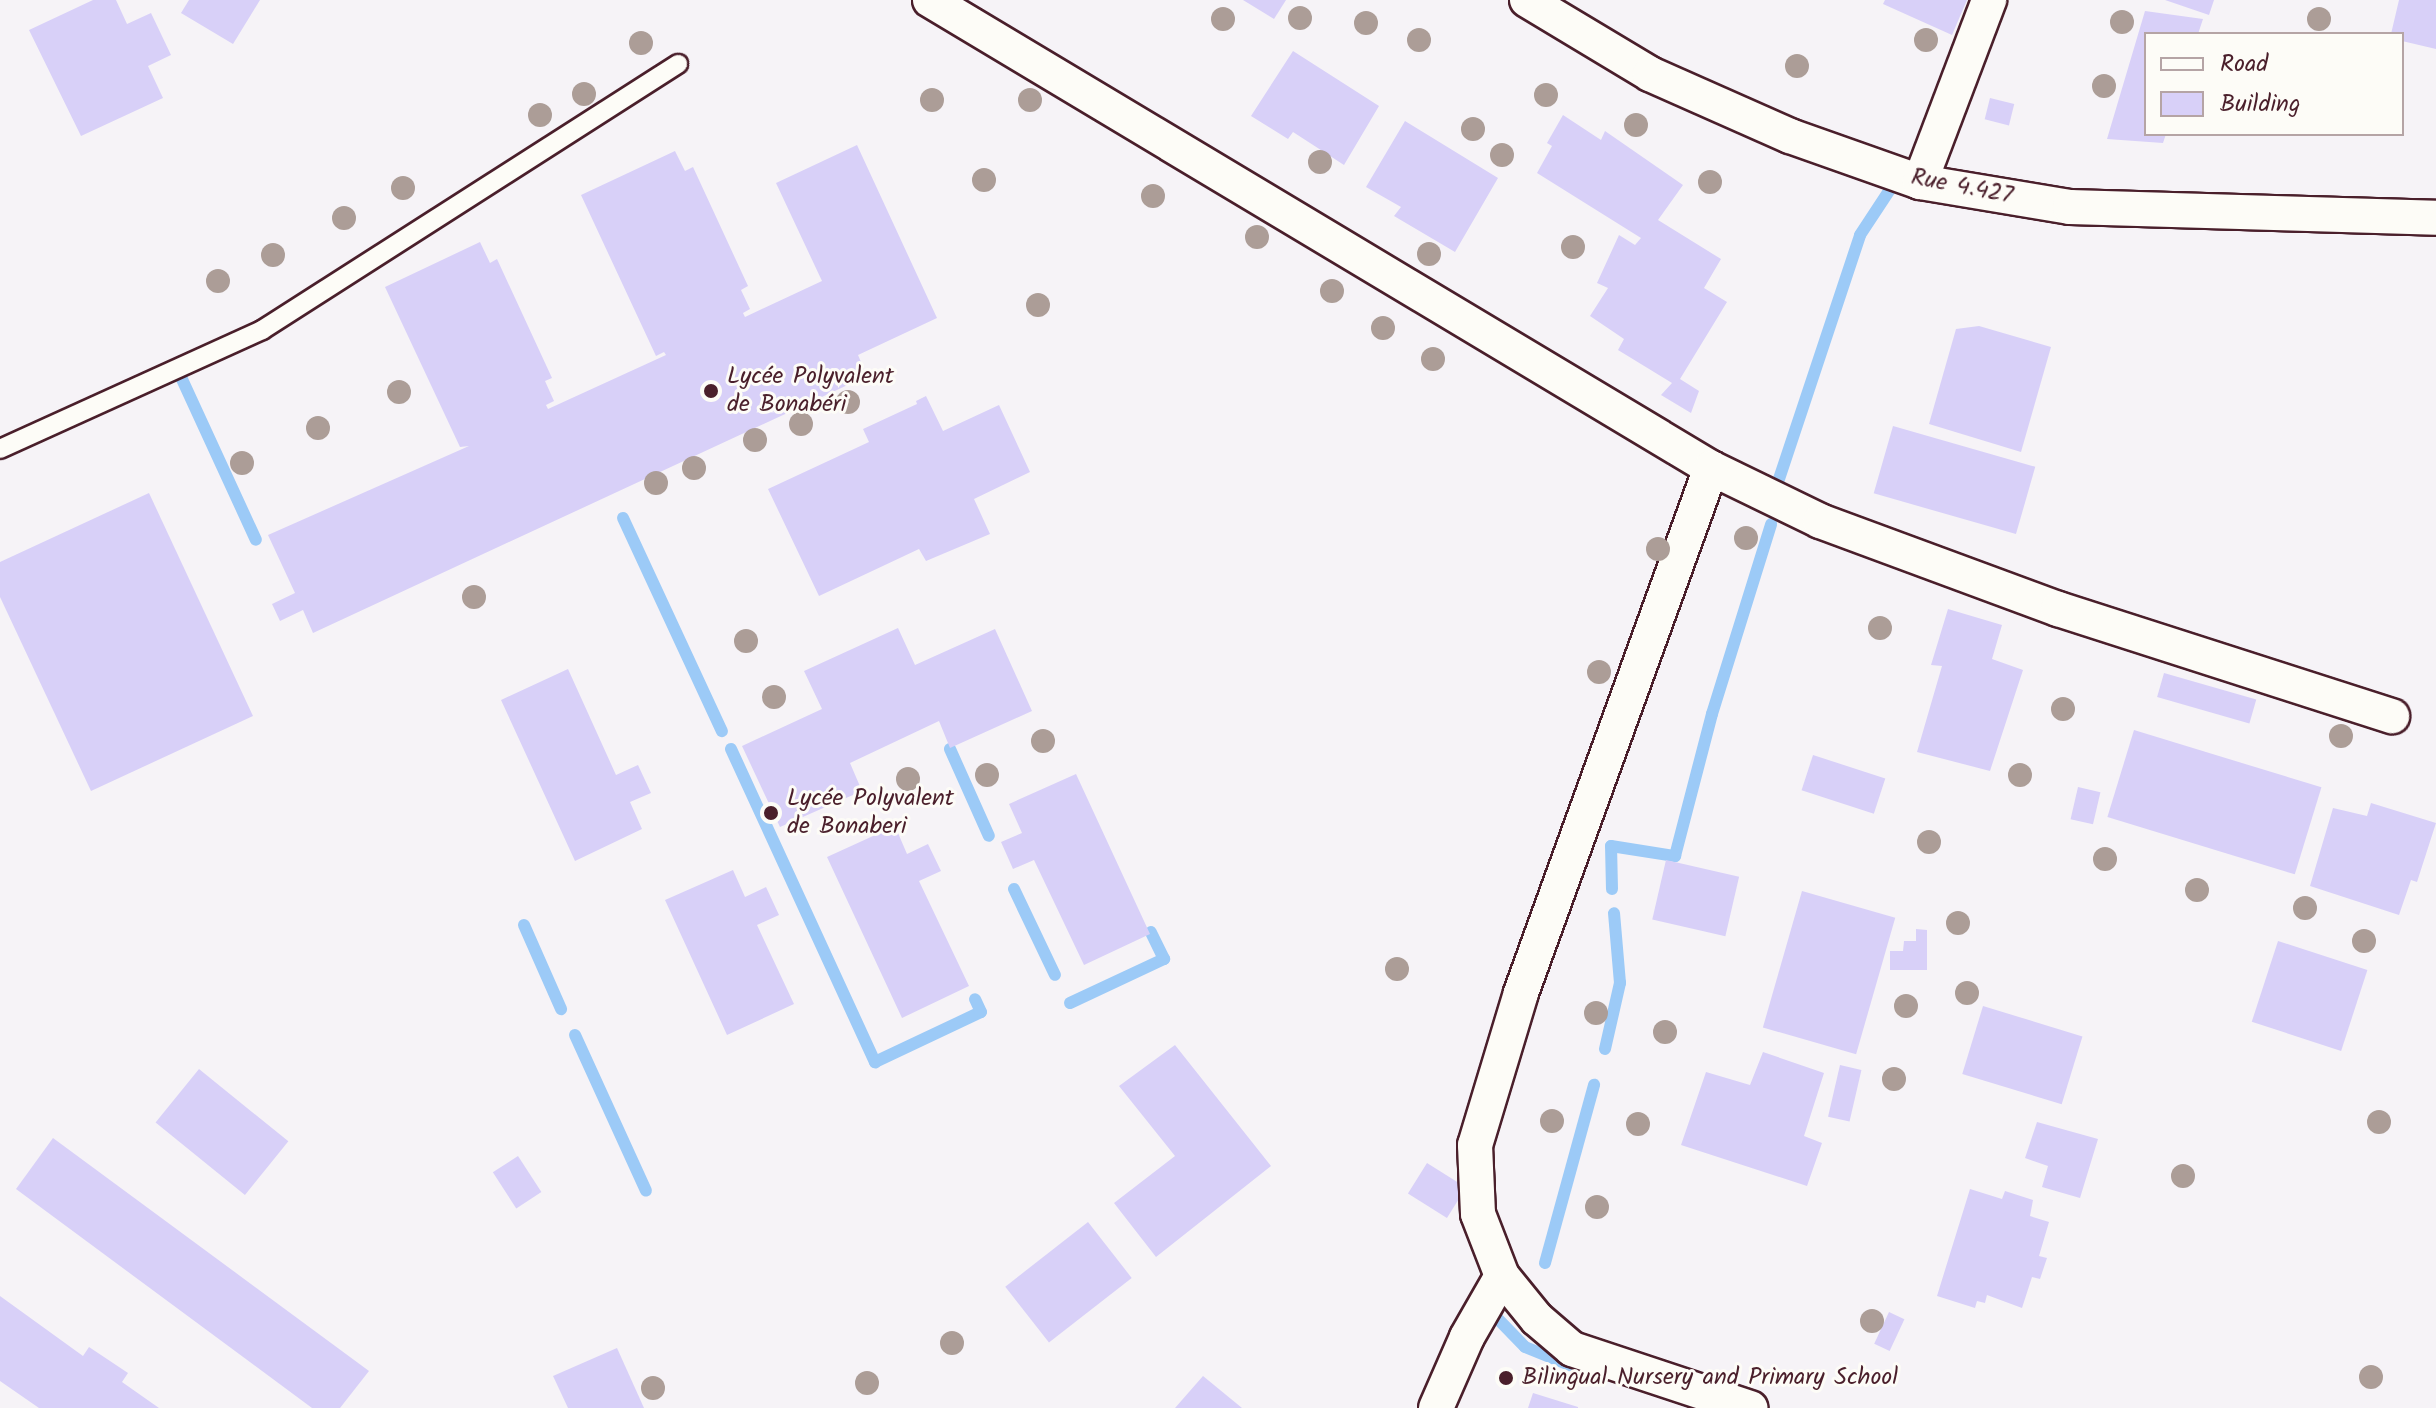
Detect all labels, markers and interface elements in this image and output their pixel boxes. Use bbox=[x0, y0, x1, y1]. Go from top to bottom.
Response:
legend bbox=[2144, 32, 2404, 136]
text: Road bbox=[2220, 45, 2268, 84]
text: Building bbox=[2220, 85, 2300, 124]
street label: Rue 4.427 bbox=[1909, 163, 2015, 211]
place label: Lycée Polyvalent de Bonabéri bbox=[727, 363, 894, 419]
marker: Lycée Polyvalent de Bonabéri bbox=[702, 382, 720, 400]
place label: Lycée Polyvalent de Bonaberi bbox=[787, 785, 954, 841]
marker: Lycée Polyvalent de Bonaberi bbox=[762, 804, 780, 822]
place label: Bilingual Nursery and Primary School bbox=[1522, 1364, 1898, 1392]
marker: Bilingual Nursery and Primary School bbox=[1497, 1369, 1515, 1387]

